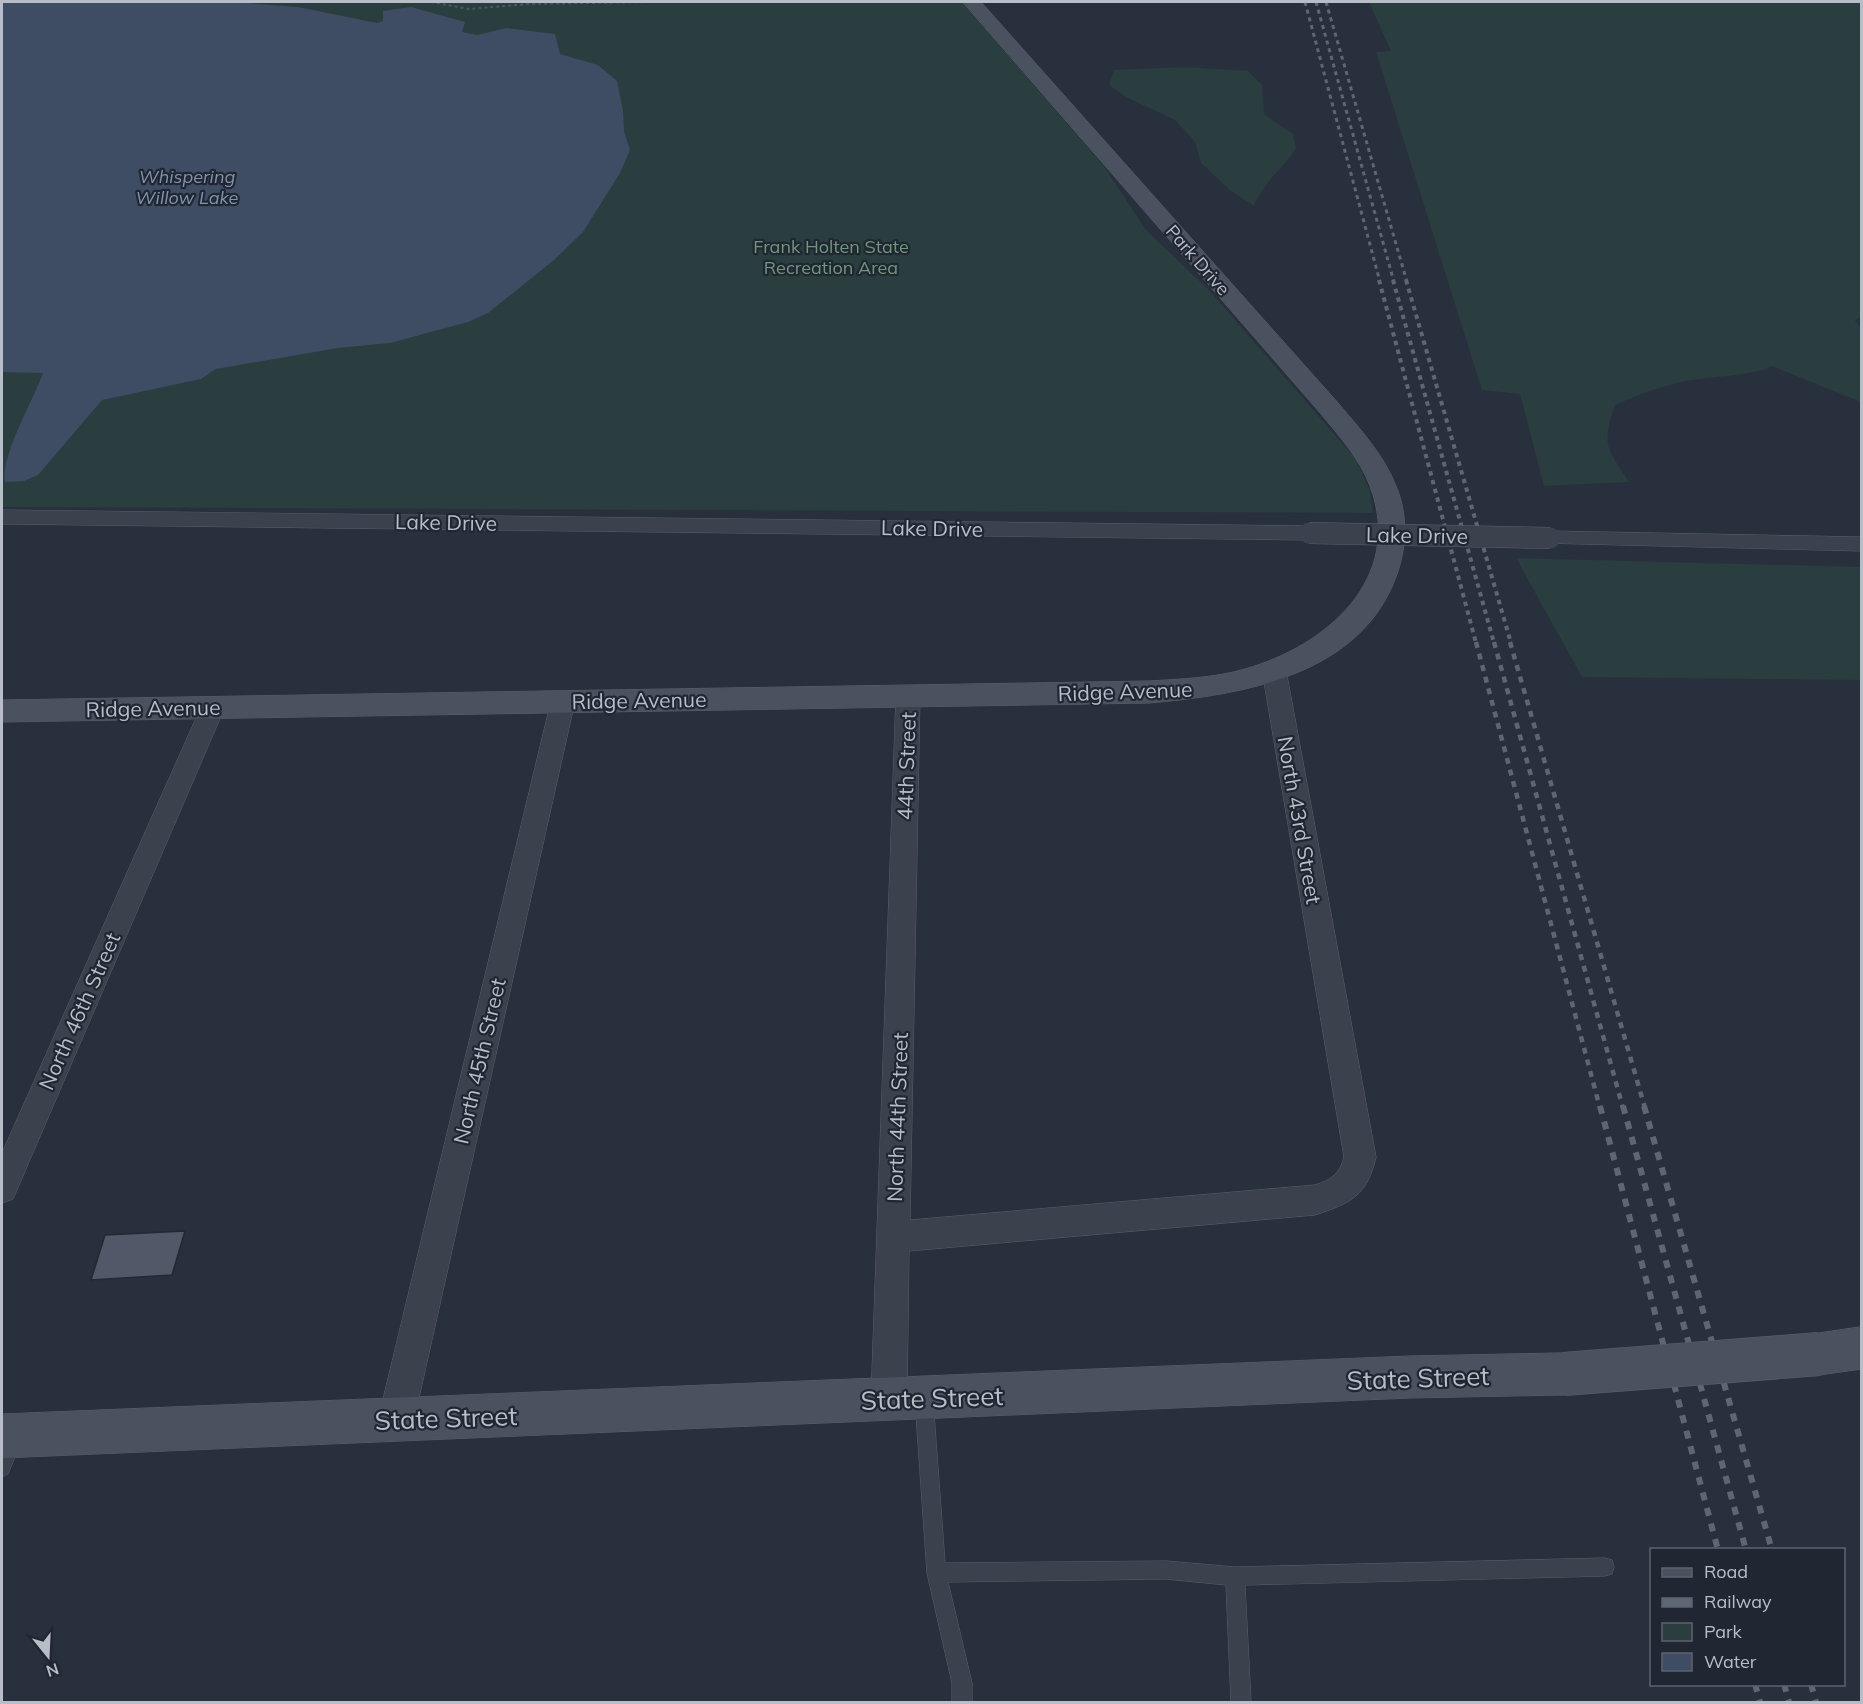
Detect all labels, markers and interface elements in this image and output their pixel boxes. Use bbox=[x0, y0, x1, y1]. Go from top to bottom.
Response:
water label: Whispering Willow Lake bbox=[136, 165, 239, 209]
street label: Park Drive bbox=[1161, 220, 1235, 300]
park label: Frank Holten State Recreation Area bbox=[753, 235, 909, 279]
street label: Lake Drive bbox=[395, 508, 497, 536]
street label: Lake Drive bbox=[881, 514, 983, 542]
street label: Lake Drive bbox=[1366, 521, 1468, 549]
street label: Ridge Avenue bbox=[1057, 676, 1193, 706]
street label: Ridge Avenue bbox=[571, 686, 707, 714]
street label: Ridge Avenue bbox=[85, 694, 221, 722]
street label: 44th Street bbox=[891, 711, 921, 821]
street label: North 43rd Street bbox=[1272, 734, 1328, 906]
street label: North 46th Street bbox=[33, 928, 125, 1094]
street label: North 45th Street bbox=[447, 976, 511, 1146]
street label: North 44th Street bbox=[881, 1032, 913, 1202]
street label: State Street bbox=[1346, 1359, 1490, 1397]
street label: State Street bbox=[860, 1379, 1004, 1417]
street label: State Street bbox=[374, 1399, 518, 1437]
legend bbox=[1650, 1548, 1845, 1686]
text: Road bbox=[1704, 1560, 1748, 1583]
text: Railway bbox=[1704, 1590, 1772, 1613]
text: Park bbox=[1704, 1620, 1743, 1643]
north arrow bbox=[18, 1626, 78, 1686]
text: Water bbox=[1704, 1650, 1757, 1673]
text: N bbox=[44, 1659, 61, 1682]

